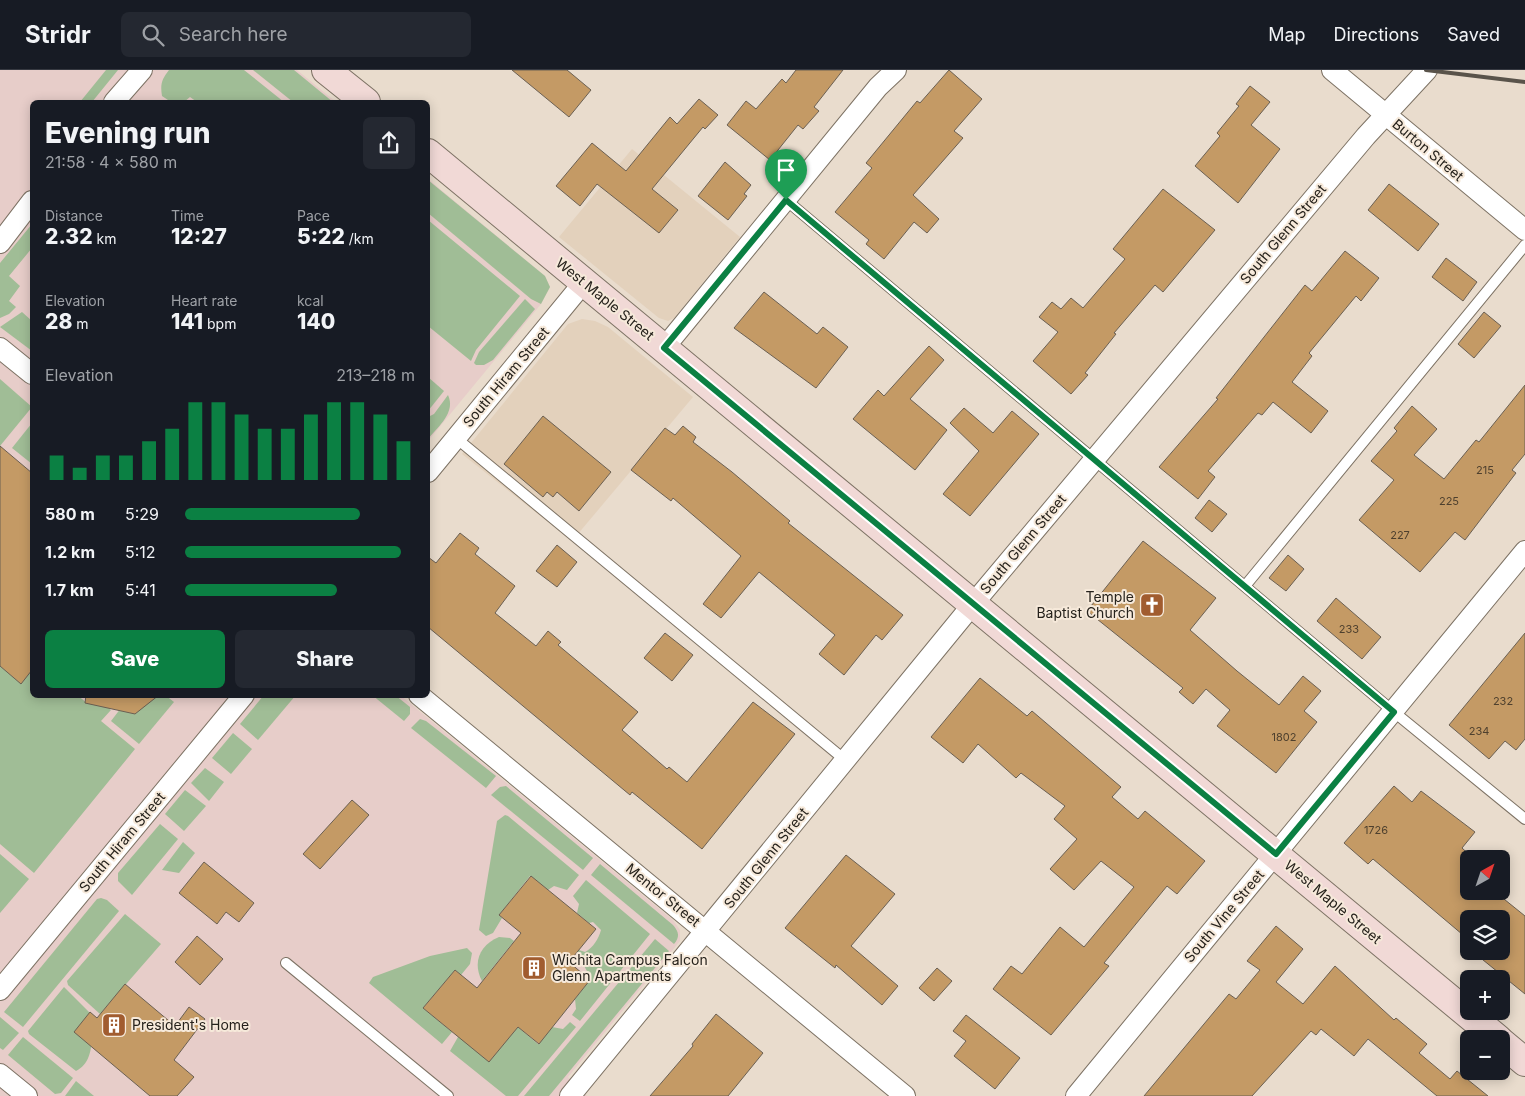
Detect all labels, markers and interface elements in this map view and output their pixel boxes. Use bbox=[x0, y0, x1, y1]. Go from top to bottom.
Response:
search box bbox=[121, 12, 471, 57]
text: Stridr bbox=[25, 20, 91, 49]
icon: search bbox=[139, 21, 167, 49]
text: Search here bbox=[179, 23, 287, 46]
text: Map bbox=[1268, 24, 1306, 45]
text: Directions bbox=[1334, 24, 1419, 45]
text: Saved bbox=[1447, 24, 1500, 45]
street label: Burton Street bbox=[1389, 115, 1468, 185]
text: Evening run bbox=[45, 116, 211, 150]
button: share bbox=[363, 117, 415, 169]
pin bbox=[765, 149, 807, 200]
text: 21:58 · 4 × 580 m bbox=[45, 152, 177, 172]
icon: arrive bbox=[772, 156, 800, 184]
street label: South Glenn Street bbox=[1236, 180, 1329, 287]
text: Distance bbox=[45, 207, 103, 224]
text: Time bbox=[171, 207, 204, 224]
text: Pace bbox=[297, 207, 330, 224]
text: 2.32 bbox=[45, 224, 93, 249]
text: 12:27 bbox=[171, 224, 227, 249]
text: 5:22 bbox=[297, 224, 345, 249]
text: km bbox=[93, 230, 116, 247]
text: /km bbox=[345, 230, 374, 247]
street label: West Maple Street bbox=[553, 254, 658, 344]
text: Elevation bbox=[45, 292, 105, 309]
text: Heart rate bbox=[171, 292, 237, 309]
text: kcal bbox=[297, 292, 324, 309]
text: 28 bbox=[45, 309, 72, 334]
text: 141 bbox=[171, 309, 203, 334]
text: 140 bbox=[297, 309, 335, 334]
text: m bbox=[72, 315, 89, 332]
text: bpm bbox=[203, 315, 236, 332]
street label: South Hiram Street bbox=[459, 323, 553, 430]
text: Elevation bbox=[45, 365, 114, 385]
text: 213–218 m bbox=[336, 365, 415, 385]
house number: 215 bbox=[1476, 463, 1494, 477]
street label: South Glenn Street bbox=[976, 490, 1069, 597]
house number: 225 bbox=[1439, 494, 1459, 508]
text: 580 m bbox=[45, 504, 95, 524]
text: 5:29 bbox=[125, 504, 159, 524]
house number: 227 bbox=[1390, 528, 1410, 542]
text: 1.2 km bbox=[45, 542, 95, 562]
text: 5:12 bbox=[125, 542, 156, 562]
text: 1.7 km bbox=[45, 580, 94, 600]
text: 5:41 bbox=[125, 580, 156, 600]
place label: Temple Baptist Church bbox=[1036, 588, 1134, 621]
church icon: Temple Baptist Church bbox=[1139, 592, 1165, 618]
house number: 233 bbox=[1339, 622, 1359, 636]
button: Save bbox=[45, 630, 225, 688]
button: Share bbox=[235, 630, 415, 688]
house number: 232 bbox=[1493, 694, 1513, 708]
house number: 234 bbox=[1469, 724, 1489, 738]
house number: 1802 bbox=[1272, 730, 1296, 744]
street label: South Hiram Street bbox=[75, 788, 169, 895]
street label: South Glenn Street bbox=[720, 804, 812, 911]
house number: 1726 bbox=[1364, 823, 1388, 837]
north arrow bbox=[1460, 850, 1510, 900]
map controls bbox=[1460, 850, 1510, 1080]
street label: West Maple Street bbox=[1281, 856, 1386, 947]
street label: Mentor Street bbox=[623, 859, 704, 930]
street label: South Vine Street bbox=[1180, 866, 1267, 965]
button: layers bbox=[1460, 910, 1510, 960]
place label: Wichita Campus Falcon Glenn Apartments bbox=[552, 951, 708, 984]
building icon: Wichita Campus Falcon Glenn Apartments bbox=[521, 955, 547, 981]
button: + bbox=[1460, 970, 1510, 1020]
building icon: President's Home bbox=[101, 1012, 127, 1038]
place label: President's Home bbox=[132, 1016, 249, 1033]
button: − bbox=[1460, 1030, 1510, 1080]

